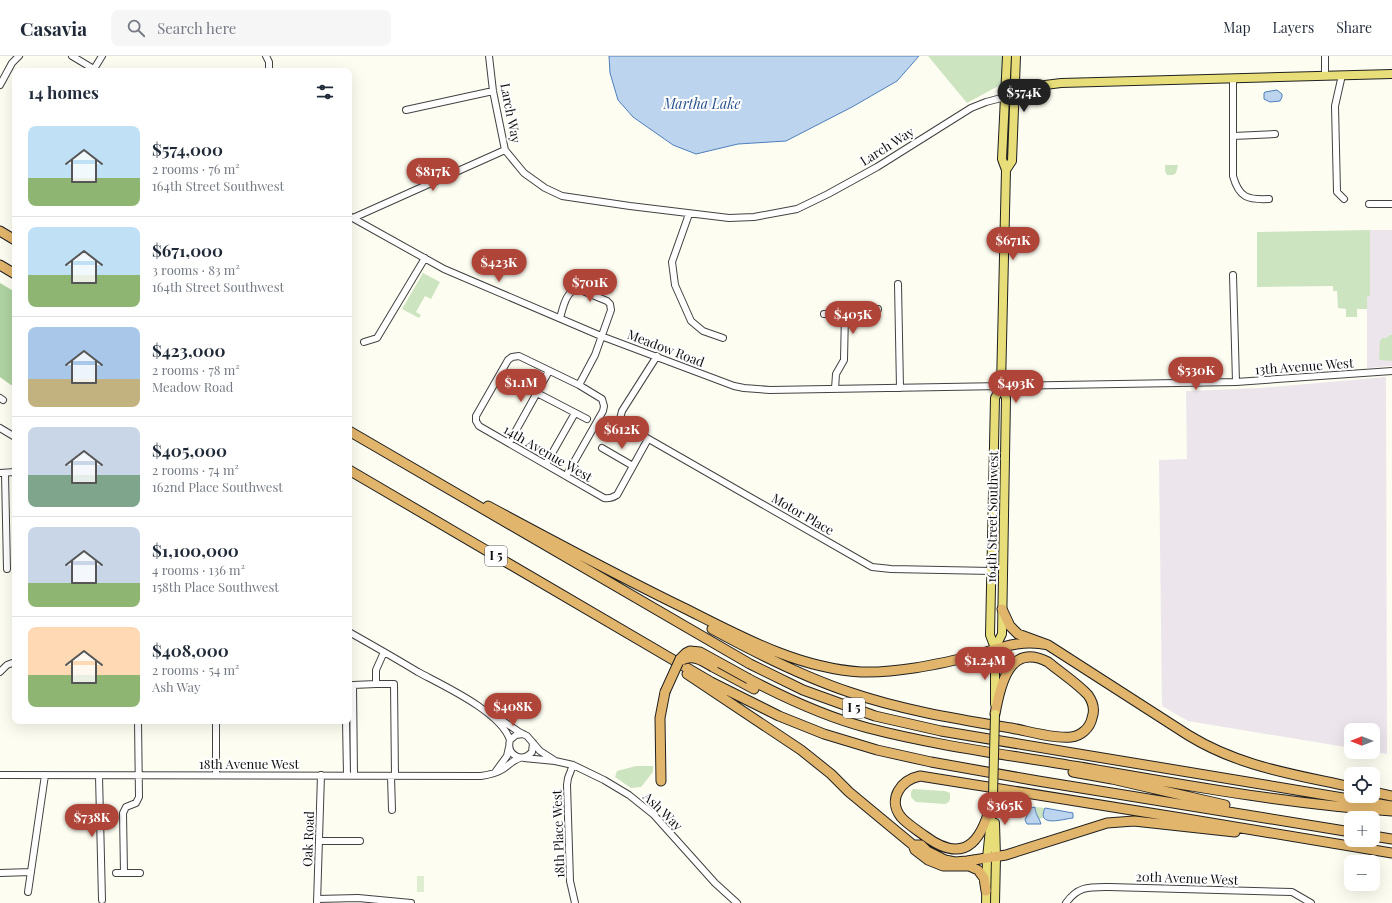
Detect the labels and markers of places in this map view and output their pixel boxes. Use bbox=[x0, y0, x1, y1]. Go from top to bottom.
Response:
pin: $574K bbox=[996, 79, 1052, 113]
pin: $817K bbox=[405, 158, 461, 192]
pin: $671K bbox=[985, 227, 1041, 261]
pin: $423K bbox=[471, 249, 527, 283]
pin: $701K bbox=[562, 269, 618, 303]
pin: $405K bbox=[825, 301, 881, 335]
pin: $530K bbox=[1168, 357, 1224, 391]
pin: $1.1M bbox=[493, 369, 549, 403]
pin: $493K bbox=[988, 370, 1044, 404]
pin: $612K bbox=[594, 416, 650, 450]
pin: $1.24M bbox=[952, 647, 1018, 681]
pin: $408K bbox=[485, 693, 541, 727]
pin: $365K bbox=[977, 792, 1033, 826]
pin: $738K bbox=[64, 804, 120, 838]

